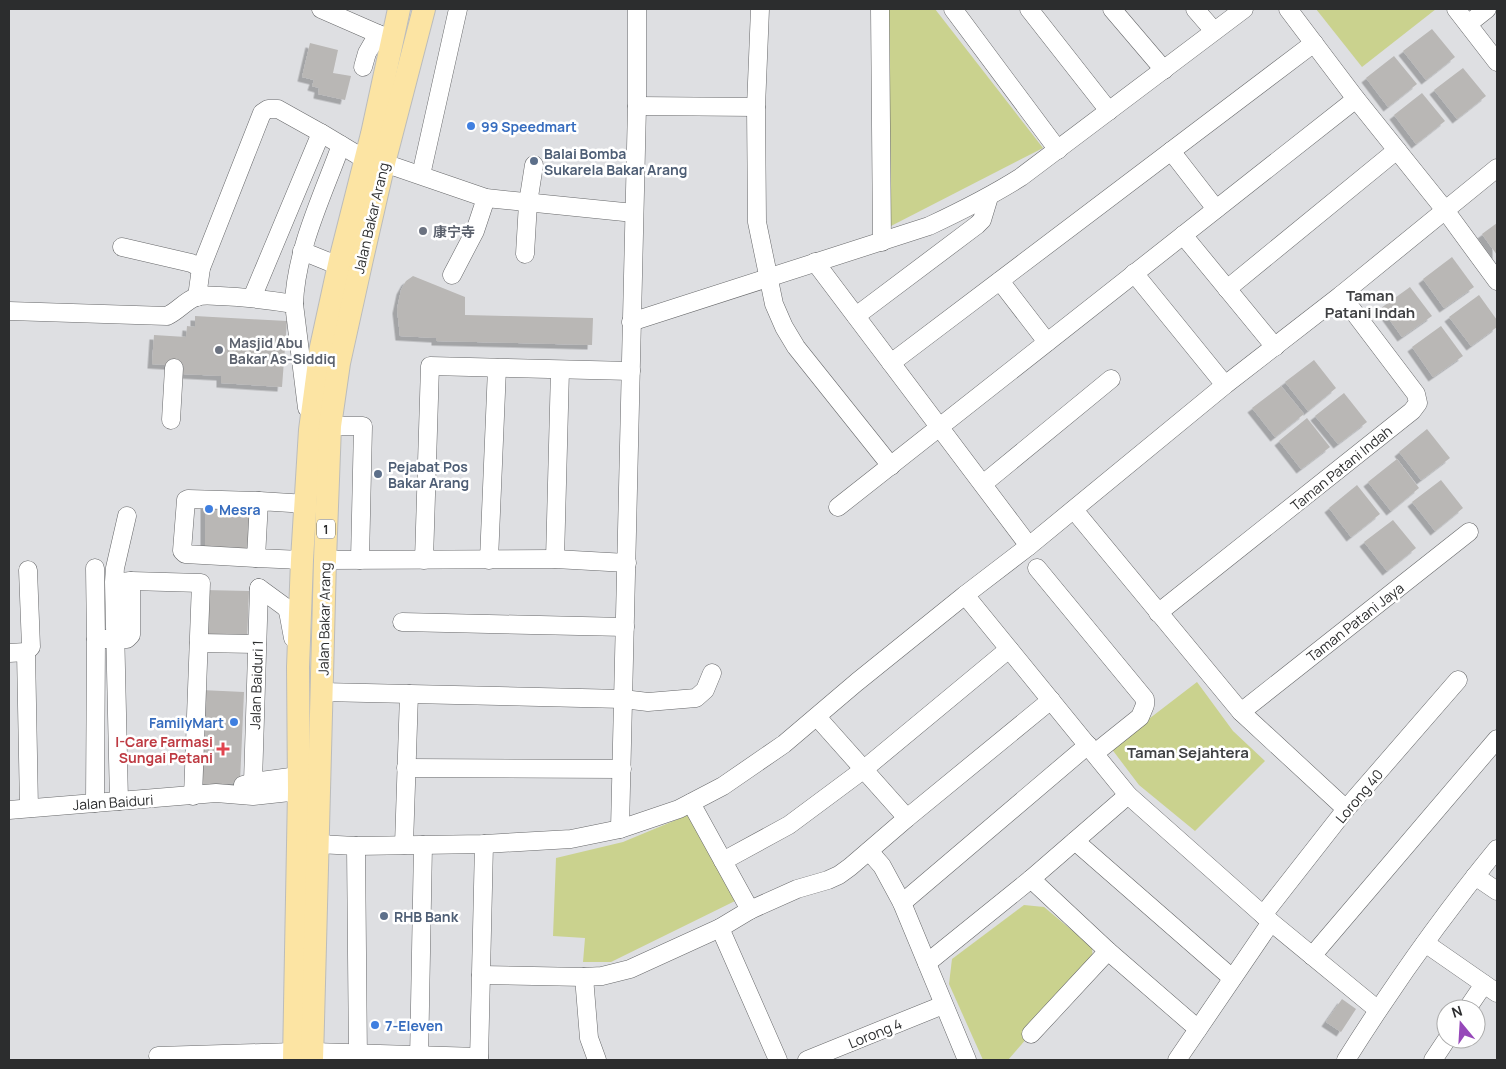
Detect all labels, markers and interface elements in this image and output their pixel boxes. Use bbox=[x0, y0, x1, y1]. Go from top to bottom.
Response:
place label: 99 Speedmart bbox=[481, 117, 577, 136]
marker: 99 Speedmart bbox=[465, 120, 477, 132]
place label: Balai Bomba Sukarela Bakar Arang bbox=[544, 144, 687, 179]
marker: Balai Bomba Sukarela Bakar Arang bbox=[528, 155, 540, 167]
street label: Jalan Bakar Arang bbox=[349, 161, 393, 275]
place label: 康宁寺 bbox=[433, 222, 475, 241]
marker: 康宁寺 bbox=[417, 225, 429, 237]
district label: Taman Patani Indah bbox=[1325, 285, 1415, 323]
place label: Masjid Abu Bakar As-Siddiq bbox=[229, 333, 336, 368]
marker: Masjid Abu Bakar As-Siddiq bbox=[213, 344, 225, 356]
street label: Taman Patani Indah bbox=[1286, 421, 1396, 515]
place label: Pejabat Pos Bakar Arang bbox=[388, 457, 469, 492]
marker: Pejabat Pos Bakar Arang bbox=[372, 468, 384, 480]
place label: Mesra bbox=[219, 500, 260, 519]
marker: Mesra bbox=[203, 503, 215, 515]
road number: 1 bbox=[317, 520, 335, 538]
street label: Jalan Bakar Arang bbox=[314, 562, 334, 676]
street label: Taman Patani Jaya bbox=[1303, 578, 1407, 666]
street label: Jalan Baiduri 1 bbox=[245, 640, 267, 730]
place label: FamilyMart bbox=[149, 713, 224, 732]
marker: FamilyMart bbox=[228, 716, 240, 728]
place label: I-Care Farmasi Sungai Petani bbox=[115, 732, 213, 767]
district label: Taman Sejahtera bbox=[1127, 742, 1249, 763]
marker: I-Care Farmasi Sungai Petani bbox=[217, 743, 229, 755]
street label: Lorong 40 bbox=[1331, 765, 1387, 827]
street label: Jalan Baiduri bbox=[72, 790, 154, 814]
place label: RHB Bank bbox=[394, 907, 459, 926]
marker: RHB Bank bbox=[378, 910, 390, 922]
north arrow bbox=[1436, 999, 1486, 1049]
text: N bbox=[1449, 1001, 1465, 1022]
street label: Lorong 4 bbox=[845, 1014, 905, 1052]
place label: 7-Eleven bbox=[385, 1016, 443, 1035]
marker: 7-Eleven bbox=[369, 1019, 381, 1031]

